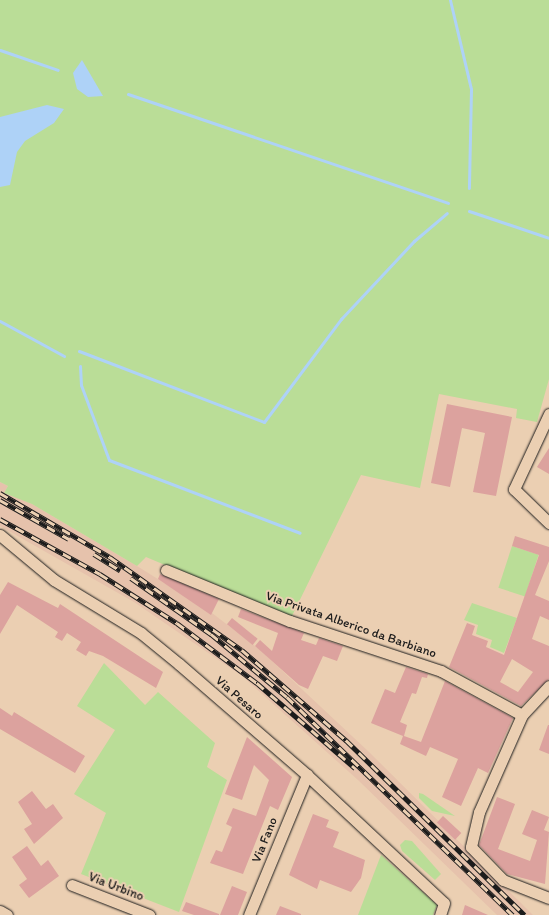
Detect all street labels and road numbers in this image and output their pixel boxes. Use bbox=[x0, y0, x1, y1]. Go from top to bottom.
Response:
street label: Via Privata Alberico da Barbiano bbox=[263, 588, 439, 662]
street label: Via Pesaro bbox=[212, 673, 266, 723]
street label: Via Fano bbox=[249, 815, 281, 865]
street label: Via Urbino bbox=[86, 869, 146, 905]

